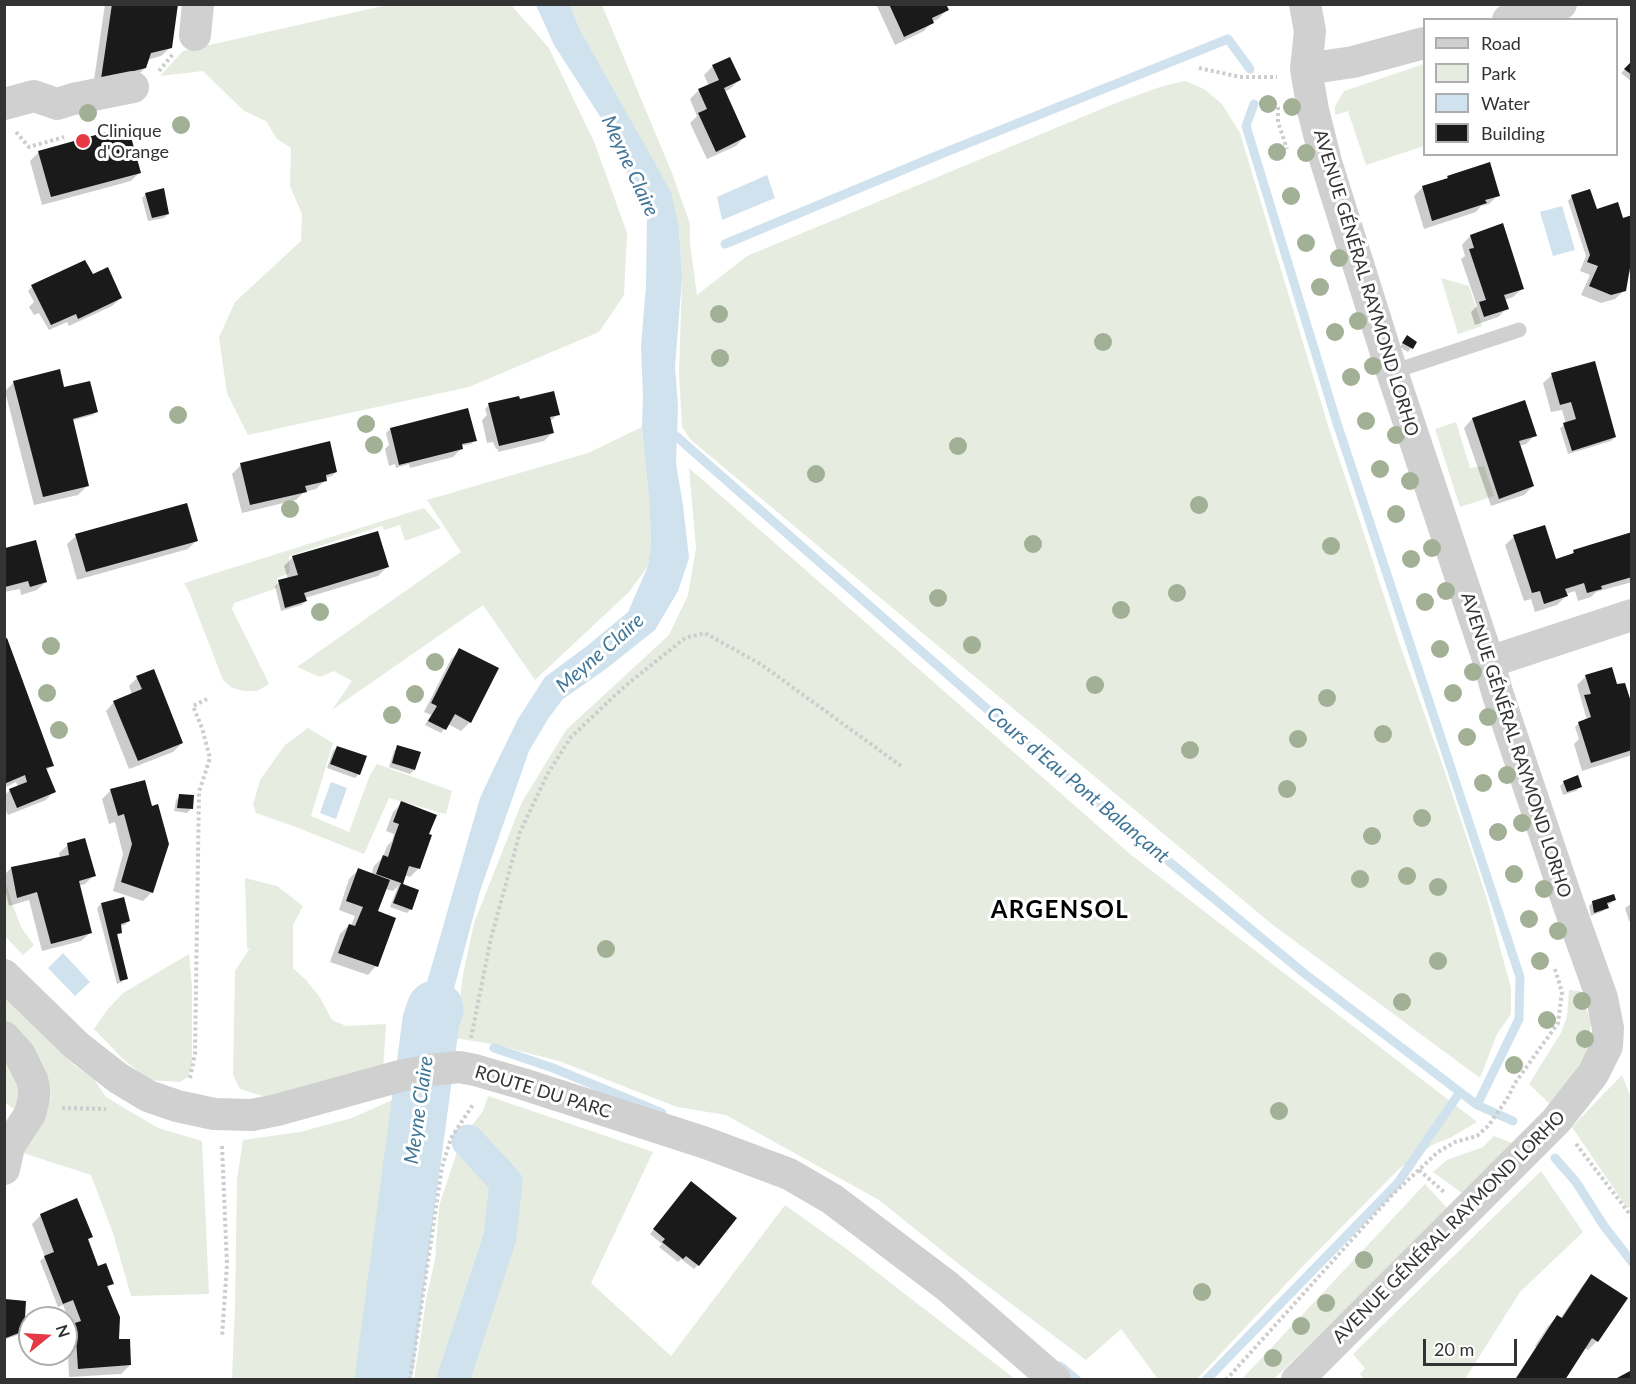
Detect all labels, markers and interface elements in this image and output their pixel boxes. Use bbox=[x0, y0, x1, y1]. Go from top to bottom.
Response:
legend bbox=[1423, 18, 1618, 156]
text: Road bbox=[1481, 32, 1521, 54]
text: Park bbox=[1481, 62, 1516, 84]
text: Water bbox=[1481, 92, 1530, 114]
water label: Meyne Claire bbox=[596, 112, 664, 220]
place label: Clinique d'Orange bbox=[97, 120, 169, 162]
text: Building bbox=[1481, 122, 1545, 144]
street label: AVENUE GÉNÉRAL RAYMOND LORHO bbox=[1309, 127, 1423, 439]
marker: Clinique d'Orange bbox=[74, 132, 92, 150]
street label: AVENUE GÉNÉRAL RAYMOND LORHO bbox=[1456, 590, 1576, 900]
water label: Meyne Claire bbox=[551, 608, 649, 698]
water label: Cours d'Eau Pont Balançant bbox=[982, 702, 1174, 868]
district label: ARGENSOL bbox=[991, 896, 1129, 924]
water label: Meyne Claire bbox=[400, 1055, 438, 1165]
street label: ROUTE DU PARC bbox=[472, 1061, 614, 1123]
street label: AVENUE GÉNÉRAL RAYMOND LORHO bbox=[1328, 1106, 1570, 1348]
north arrow bbox=[18, 1306, 78, 1366]
text: N bbox=[53, 1322, 75, 1340]
scale bar bbox=[1426, 1327, 1520, 1365]
text: 20 m bbox=[1434, 1338, 1474, 1360]

